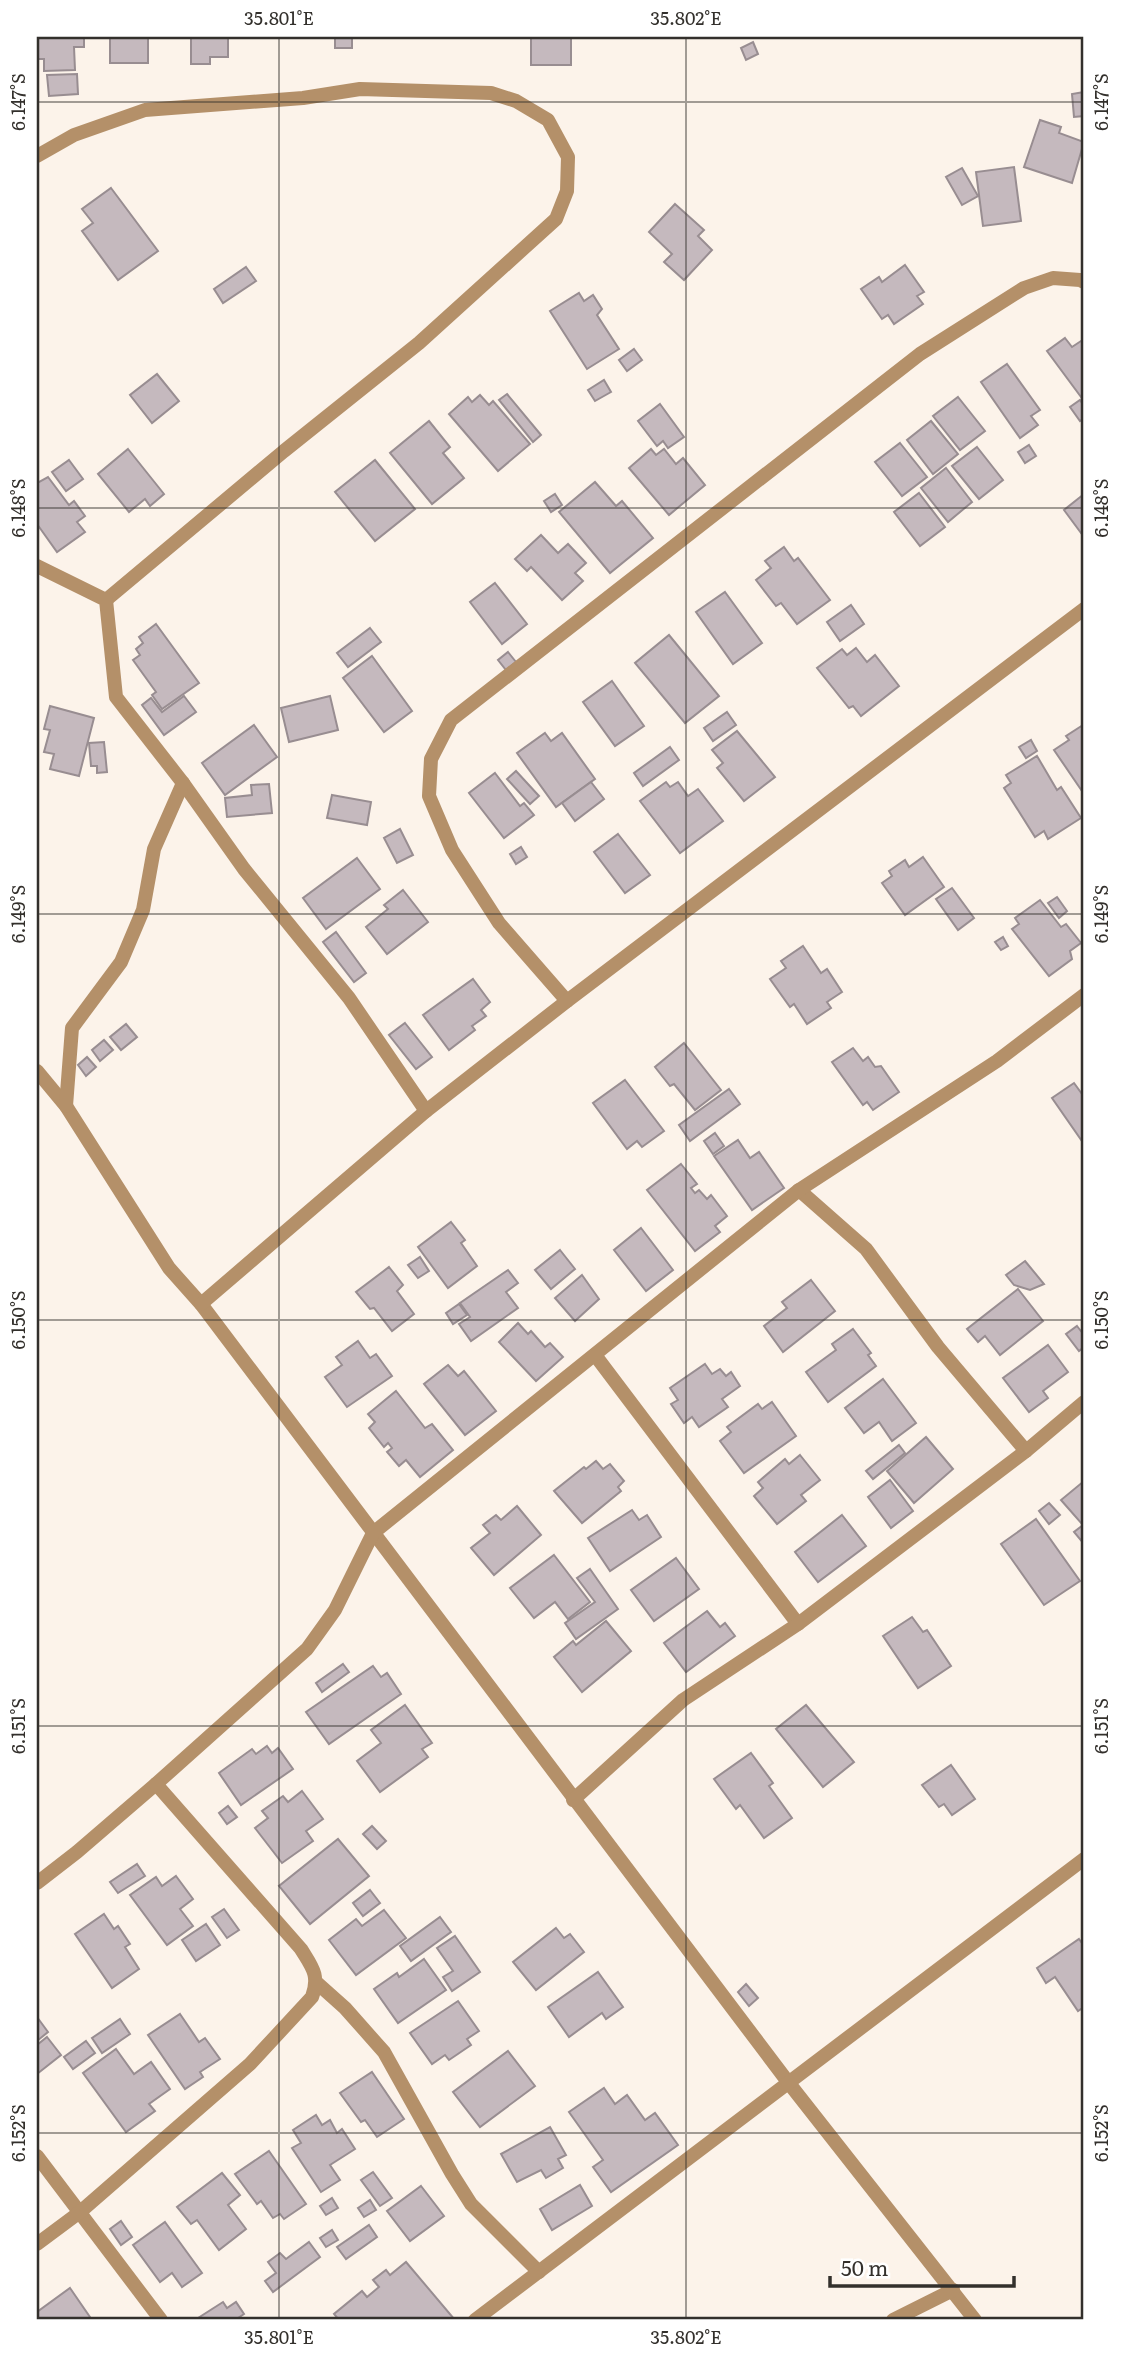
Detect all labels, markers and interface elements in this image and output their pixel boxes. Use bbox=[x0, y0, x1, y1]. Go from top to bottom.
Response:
text: 35.801°E bbox=[244, 4, 314, 31]
text: 35.802°E bbox=[650, 4, 722, 31]
text: 6.147°S bbox=[4, 73, 31, 131]
text: 6.147°S bbox=[1087, 73, 1114, 131]
text: 6.148°S bbox=[4, 479, 31, 537]
text: 6.148°S bbox=[1087, 479, 1114, 537]
text: 6.149°S bbox=[4, 885, 31, 943]
text: 6.149°S bbox=[1087, 885, 1114, 943]
text: 6.150°S bbox=[4, 1290, 31, 1350]
text: 6.150°S bbox=[1087, 1290, 1114, 1350]
text: 6.151°S bbox=[4, 1698, 31, 1754]
text: 6.151°S bbox=[1087, 1698, 1114, 1754]
text: 6.152°S bbox=[4, 2104, 31, 2162]
text: 6.152°S bbox=[1087, 2104, 1114, 2162]
scale bar bbox=[830, 2245, 1014, 2289]
text: 50 m bbox=[841, 2251, 888, 2282]
text: 35.801°E bbox=[244, 2323, 314, 2350]
text: 35.802°E bbox=[650, 2323, 722, 2350]

